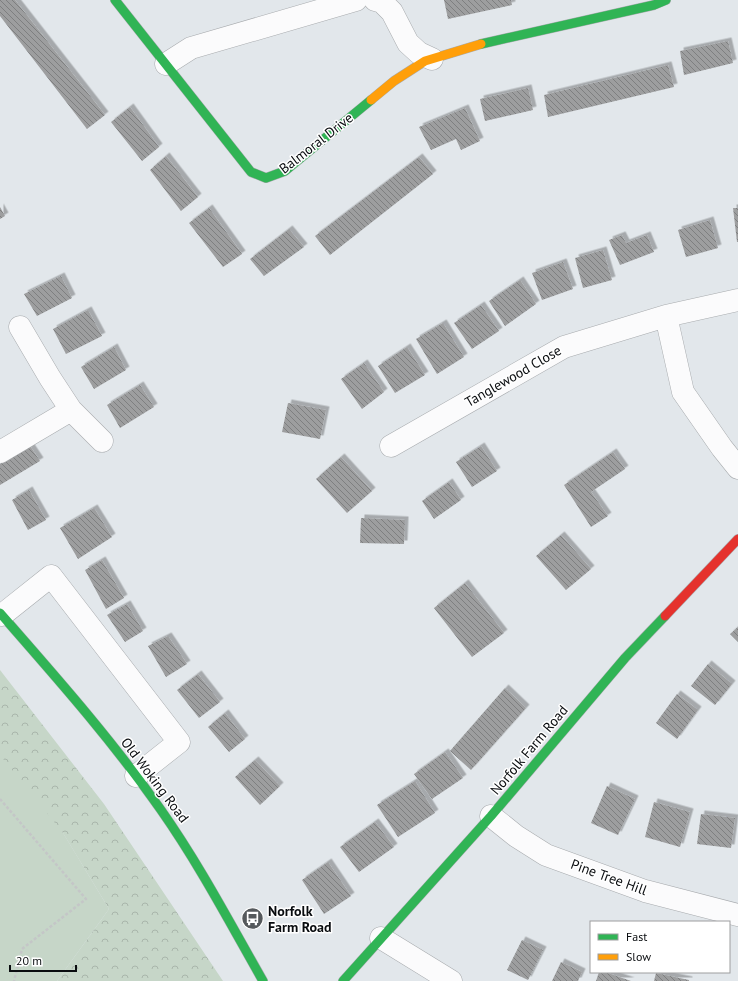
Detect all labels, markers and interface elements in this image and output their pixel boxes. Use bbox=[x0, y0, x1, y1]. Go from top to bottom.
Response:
street label: Balmoral Drive bbox=[275, 109, 357, 177]
street label: Tanglewood Close bbox=[462, 341, 564, 411]
street label: Norfolk Farm Road bbox=[486, 702, 572, 798]
street label: Old Woking Road bbox=[117, 734, 193, 826]
street label: Pine Tree Hill bbox=[568, 855, 650, 899]
place label: Norfolk Farm Road bbox=[268, 902, 332, 936]
bus stop icon: Norfolk Farm Road bbox=[240, 906, 266, 932]
legend bbox=[590, 921, 730, 973]
text: Fast bbox=[626, 929, 647, 944]
scale bar bbox=[10, 947, 76, 973]
text: Slow bbox=[626, 949, 651, 964]
text: 20 m bbox=[16, 953, 42, 968]

